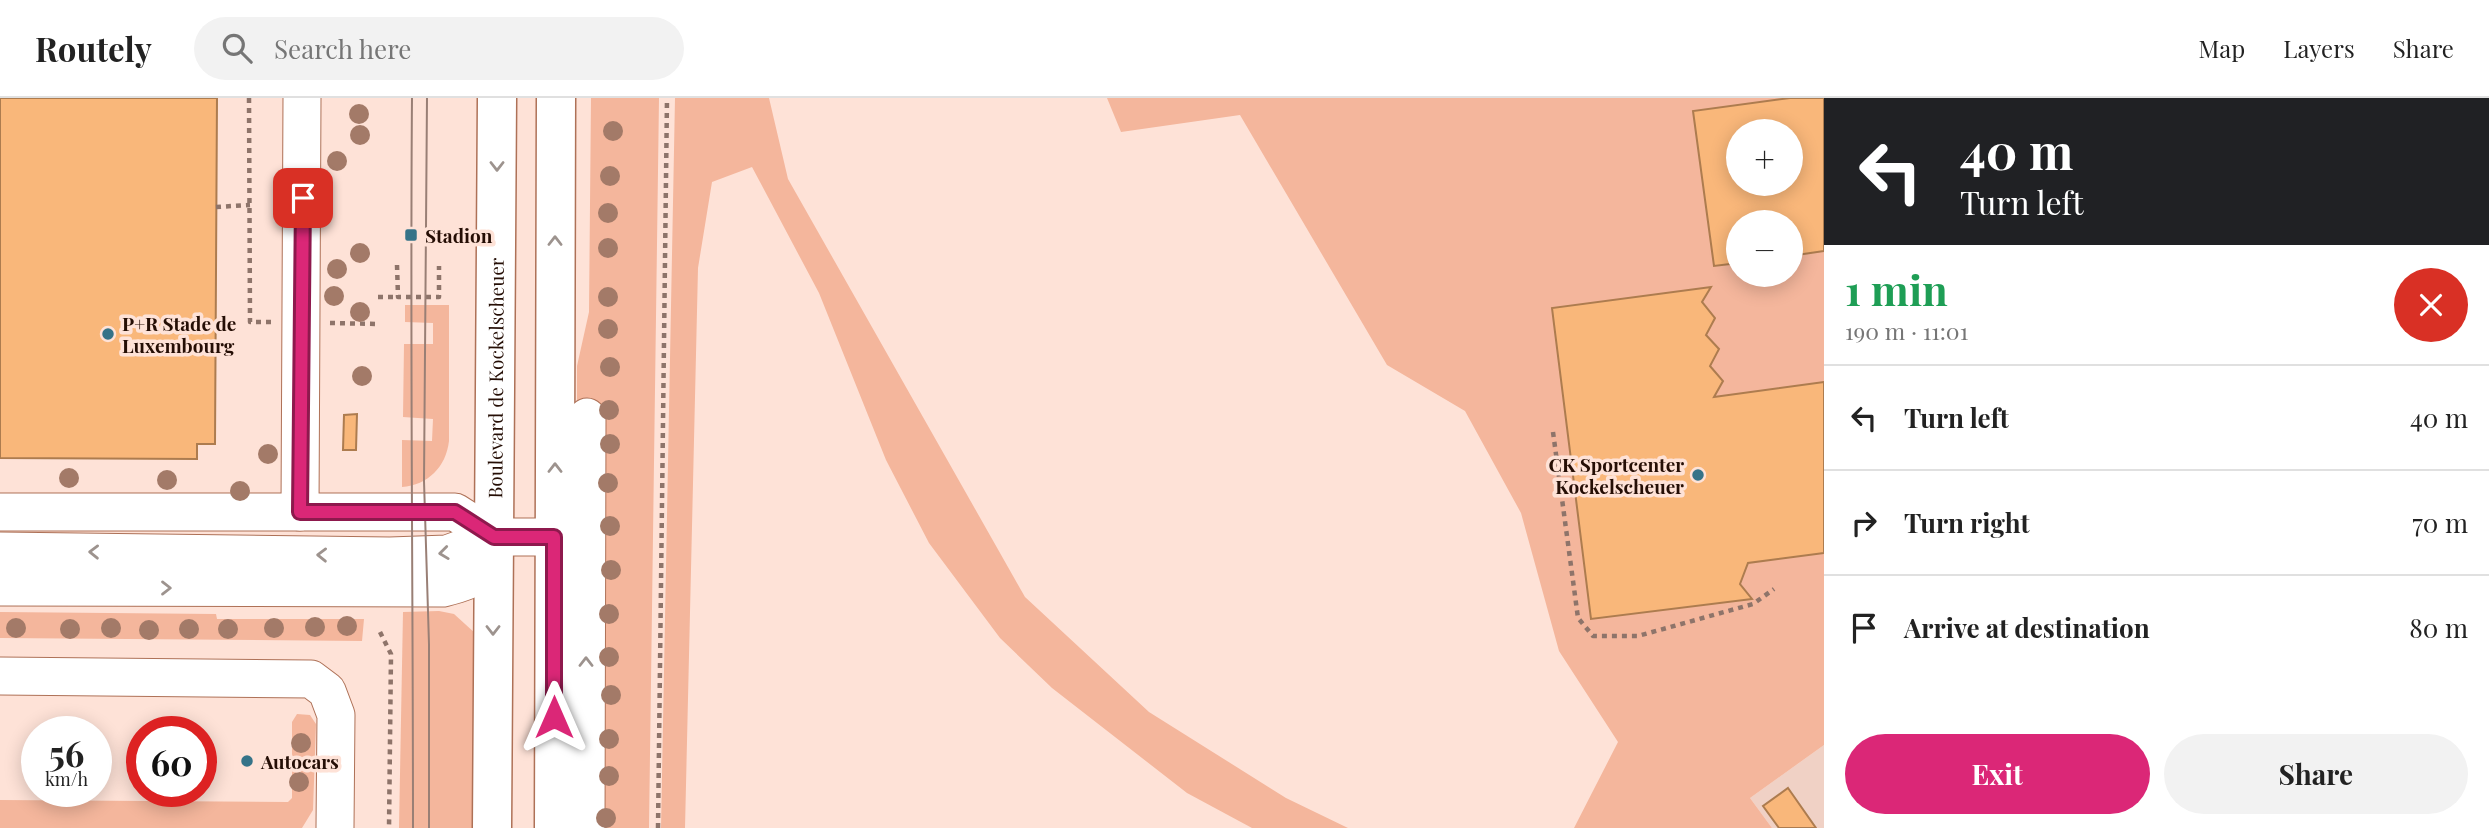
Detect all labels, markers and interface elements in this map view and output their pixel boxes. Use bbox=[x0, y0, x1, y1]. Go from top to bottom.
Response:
search box bbox=[194, 17, 684, 80]
text: Routely bbox=[35, 26, 152, 70]
icon: search bbox=[218, 29, 256, 67]
text: Search here bbox=[274, 31, 411, 66]
text: Map bbox=[2199, 32, 2245, 64]
text: Layers bbox=[2283, 32, 2355, 64]
text: Share bbox=[2393, 32, 2454, 64]
text: 40 m bbox=[1960, 117, 2073, 182]
map controls bbox=[1726, 119, 1803, 287]
button: + bbox=[1726, 119, 1803, 196]
icon: left bbox=[1845, 126, 1936, 217]
one-way arrow bbox=[489, 161, 505, 172]
pin bbox=[273, 168, 333, 228]
icon: arrive bbox=[284, 179, 322, 217]
text: Turn left bbox=[1960, 180, 2084, 223]
button: − bbox=[1726, 210, 1803, 287]
place label: Stadion bbox=[425, 222, 493, 248]
marker: Stadion bbox=[403, 227, 419, 243]
one-way arrow bbox=[547, 235, 563, 246]
street label: Boulevard de Kockelscheuer bbox=[481, 257, 509, 499]
text: 1 min bbox=[1845, 261, 1948, 317]
button: close bbox=[2394, 268, 2468, 342]
place label: P+R Stade de Luxembourg bbox=[122, 310, 236, 358]
text: 190 m · 11:01 bbox=[1845, 315, 1968, 346]
marker: P+R Stade de Luxembourg bbox=[100, 326, 116, 342]
icon: left bbox=[1845, 399, 1883, 437]
text: Turn left bbox=[1904, 400, 2009, 435]
text: 40 m bbox=[2410, 400, 2468, 435]
place label: CK Sportcenter Kockelscheuer bbox=[1549, 451, 1684, 499]
one-way arrow bbox=[547, 463, 563, 473]
marker: CK Sportcenter Kockelscheuer bbox=[1690, 467, 1706, 483]
icon: right bbox=[1845, 504, 1883, 542]
text: Turn right bbox=[1904, 505, 2030, 540]
text: 70 m bbox=[2412, 505, 2468, 540]
one-way arrow bbox=[89, 544, 99, 560]
one-way arrow bbox=[438, 545, 449, 560]
one-way arrow bbox=[316, 547, 327, 563]
one-way arrow bbox=[161, 580, 172, 596]
icon: arrive bbox=[1845, 609, 1883, 647]
text: Arrive at destination bbox=[1904, 610, 2150, 645]
text: 80 m bbox=[2409, 610, 2468, 645]
one-way arrow bbox=[486, 624, 501, 635]
one-way arrow bbox=[578, 656, 594, 667]
position arrow bbox=[517, 680, 591, 754]
speed limit sign: 60 bbox=[126, 716, 217, 807]
text: 56 bbox=[49, 729, 84, 776]
button: Exit bbox=[1845, 734, 2150, 814]
button: Share bbox=[2164, 734, 2468, 814]
place label: Autocars bbox=[260, 748, 339, 774]
marker: Autocars bbox=[239, 753, 255, 769]
text: km/h bbox=[45, 767, 88, 791]

